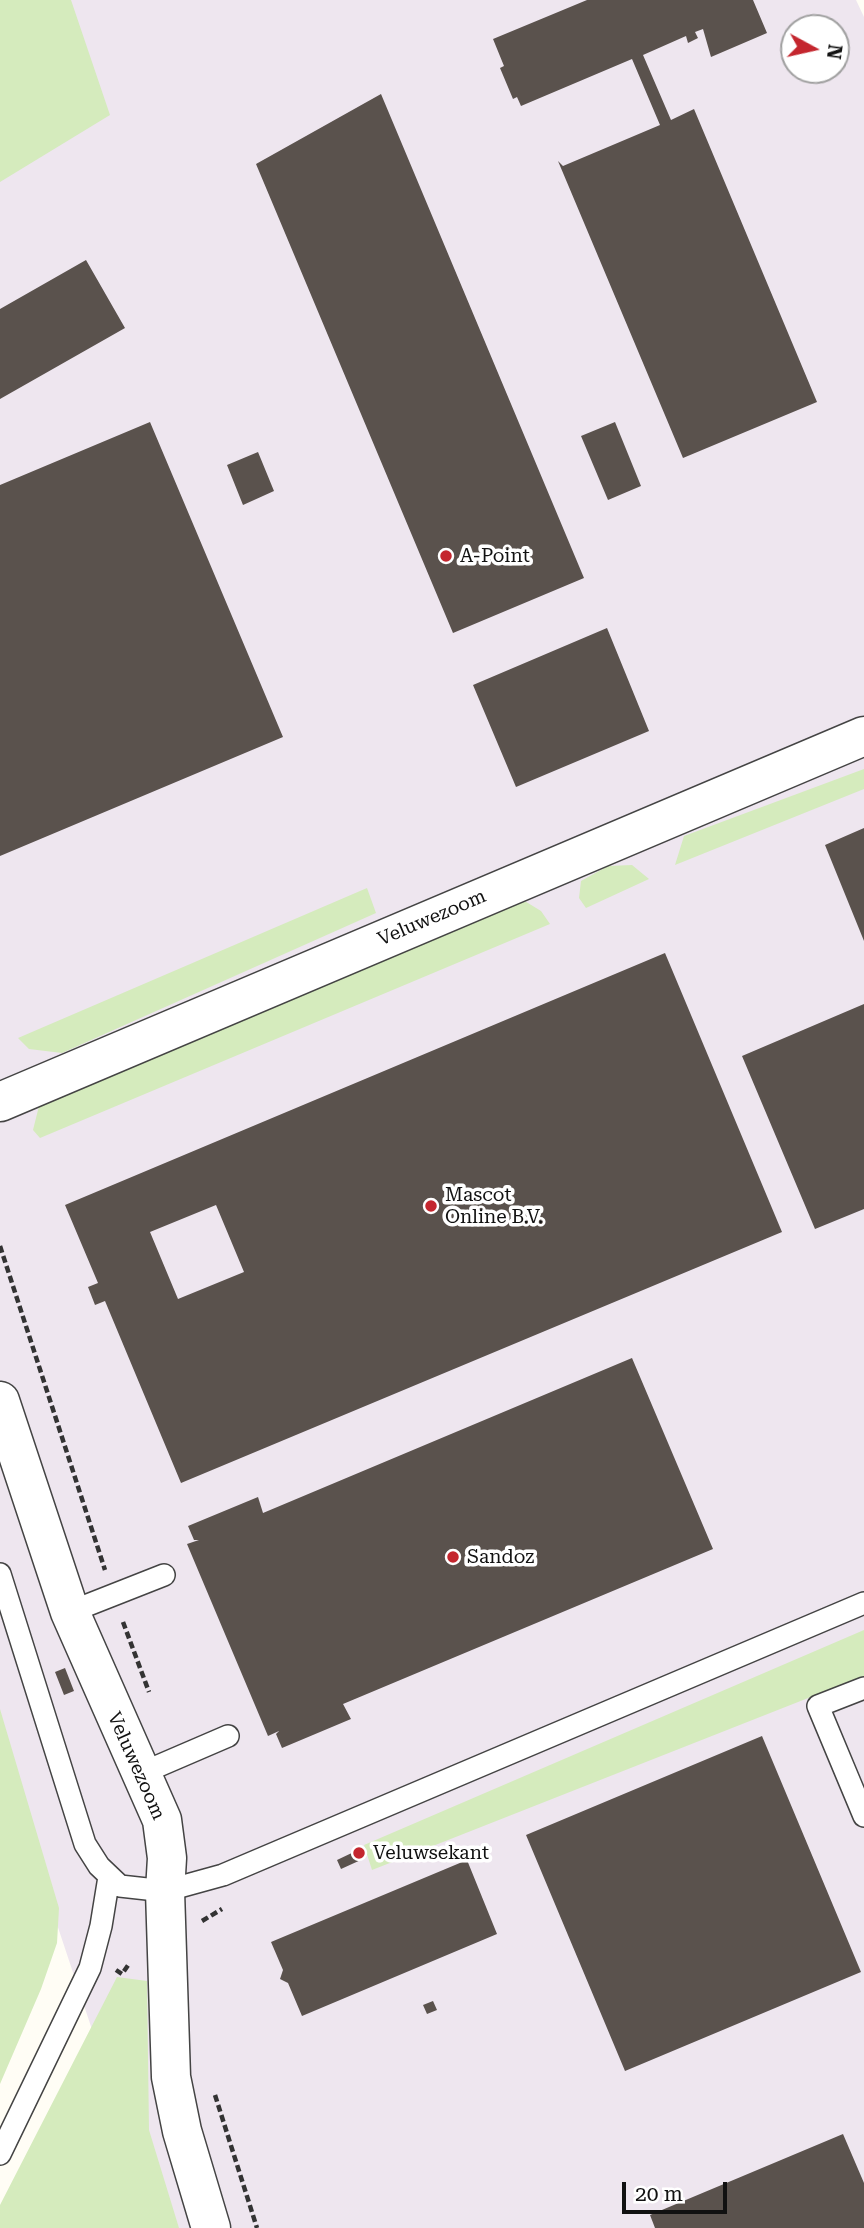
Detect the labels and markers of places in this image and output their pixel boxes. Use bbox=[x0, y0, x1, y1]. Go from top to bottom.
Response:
place label: A-Point bbox=[460, 545, 530, 567]
marker: A-Point bbox=[438, 548, 454, 564]
place label: Mascot Online B.V. bbox=[445, 1184, 543, 1228]
marker: Mascot Online B.V. bbox=[423, 1198, 439, 1214]
place label: Sandoz bbox=[467, 1546, 534, 1568]
marker: Sandoz bbox=[445, 1549, 461, 1565]
place label: Veluwsekant bbox=[373, 1842, 489, 1864]
marker: Veluwsekant bbox=[351, 1845, 367, 1861]

